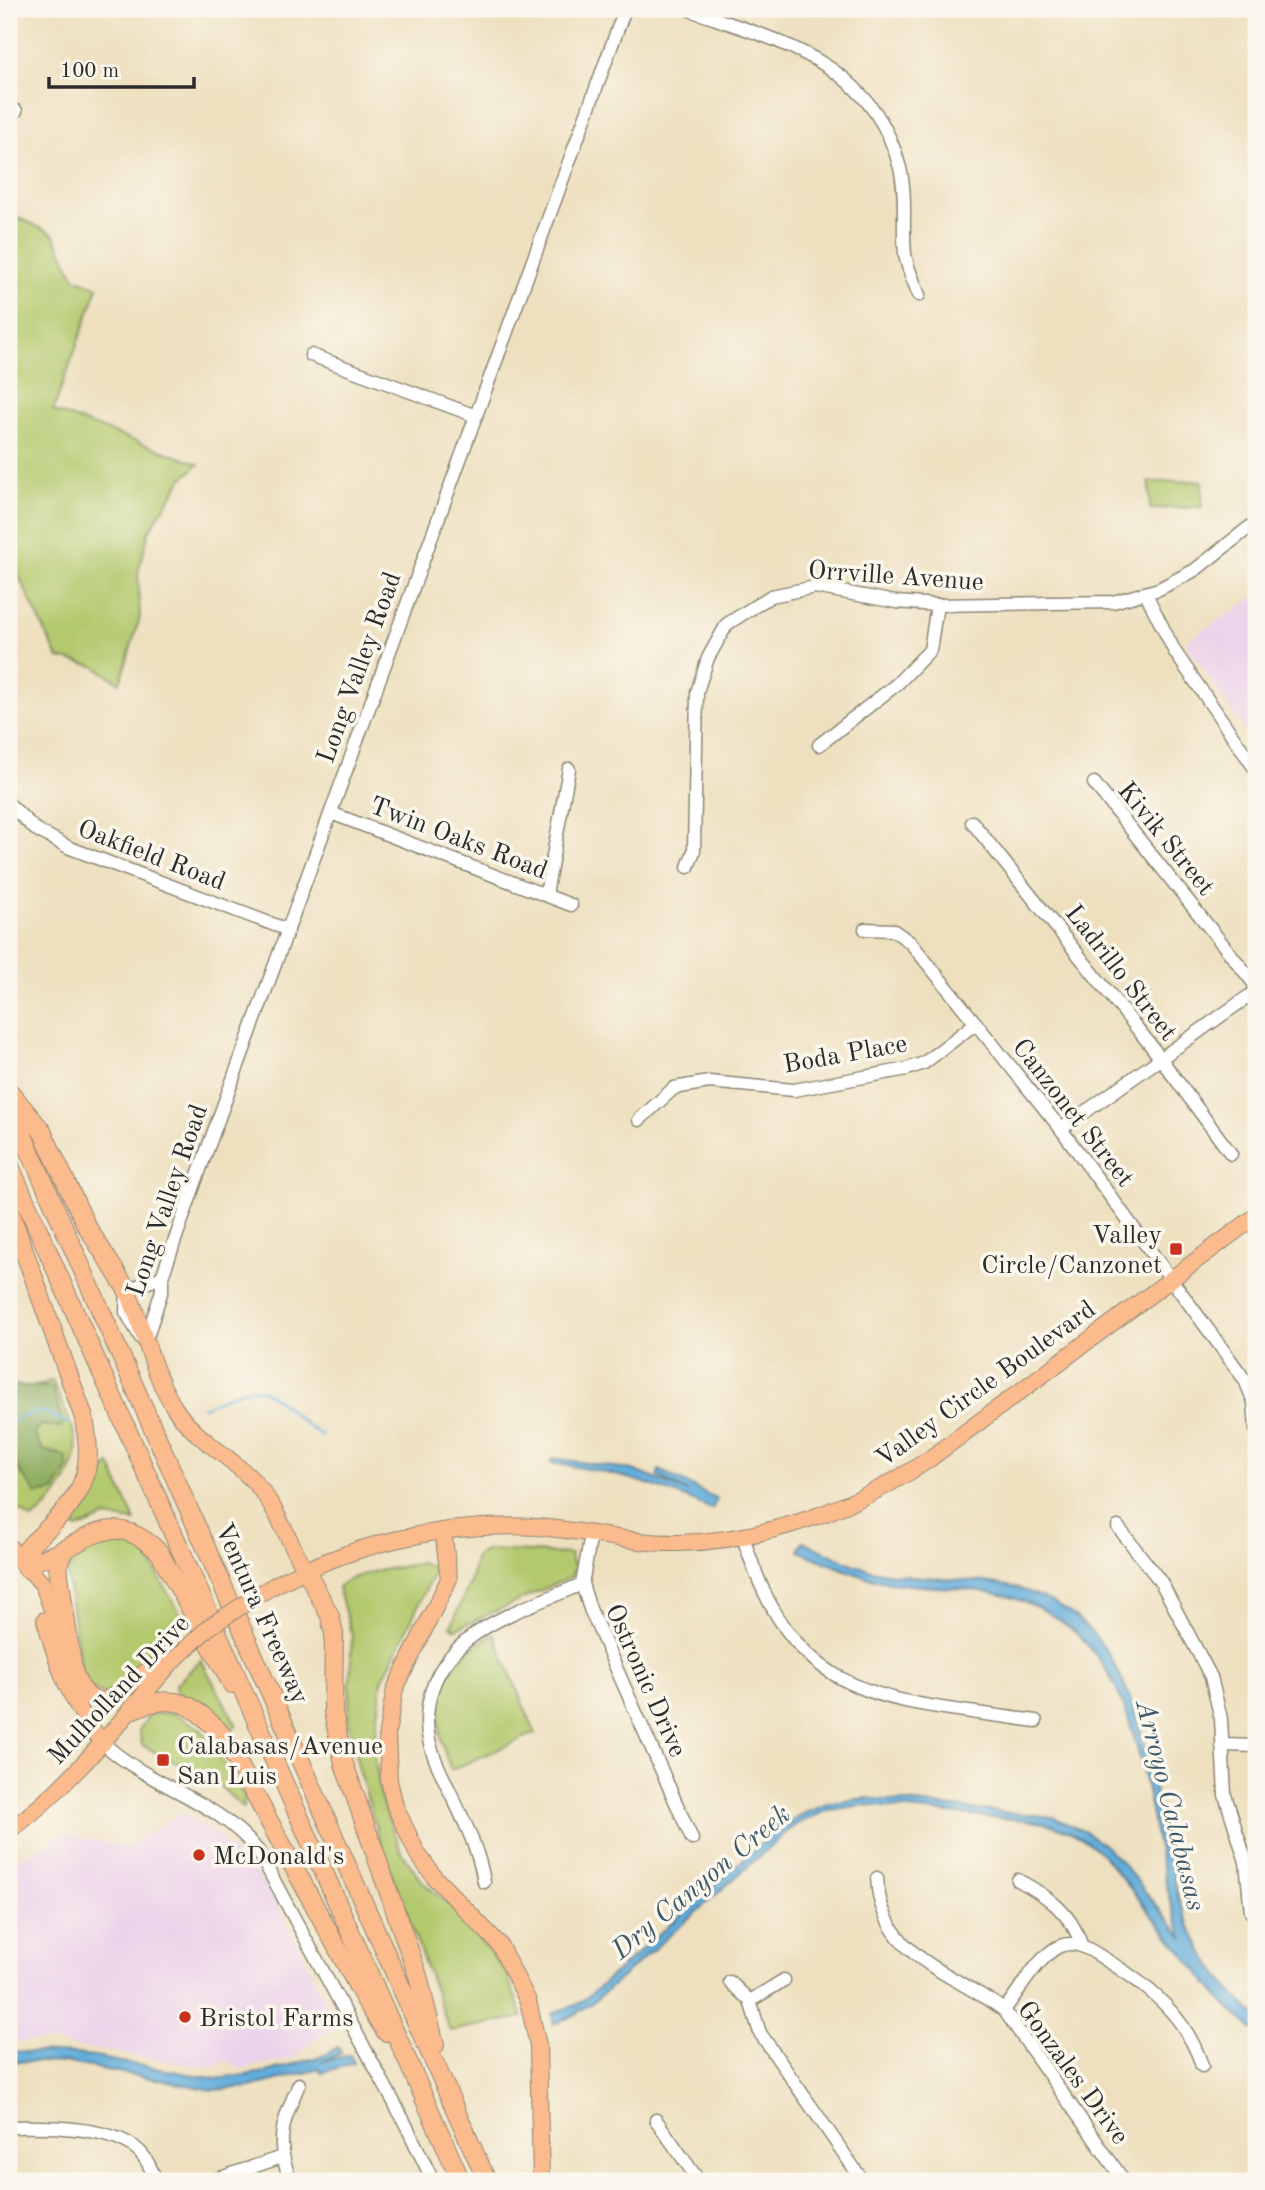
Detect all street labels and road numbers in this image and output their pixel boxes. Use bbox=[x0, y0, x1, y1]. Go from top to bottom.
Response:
street label: Orrville Avenue bbox=[807, 558, 985, 596]
street label: Long Valley Road bbox=[313, 569, 407, 767]
street label: Kivik Street bbox=[1112, 778, 1219, 901]
street label: Twin Oaks Road bbox=[366, 793, 551, 885]
street label: Oakfield Road bbox=[74, 816, 229, 896]
street label: Ladrillo Street bbox=[1059, 900, 1181, 1046]
street label: Boda Place bbox=[781, 1031, 909, 1079]
street label: Canzonet Street bbox=[1007, 1034, 1138, 1192]
street label: Long Valley Road bbox=[123, 1101, 213, 1300]
street label: Valley Circle Boulevard bbox=[872, 1296, 1101, 1473]
street label: Ventura Freeway bbox=[210, 1519, 313, 1708]
street label: Ostronic Drive bbox=[600, 1600, 690, 1761]
street label: Mulholland Drive bbox=[44, 1611, 195, 1770]
street label: Gonzales Drive bbox=[1012, 1997, 1133, 2150]

